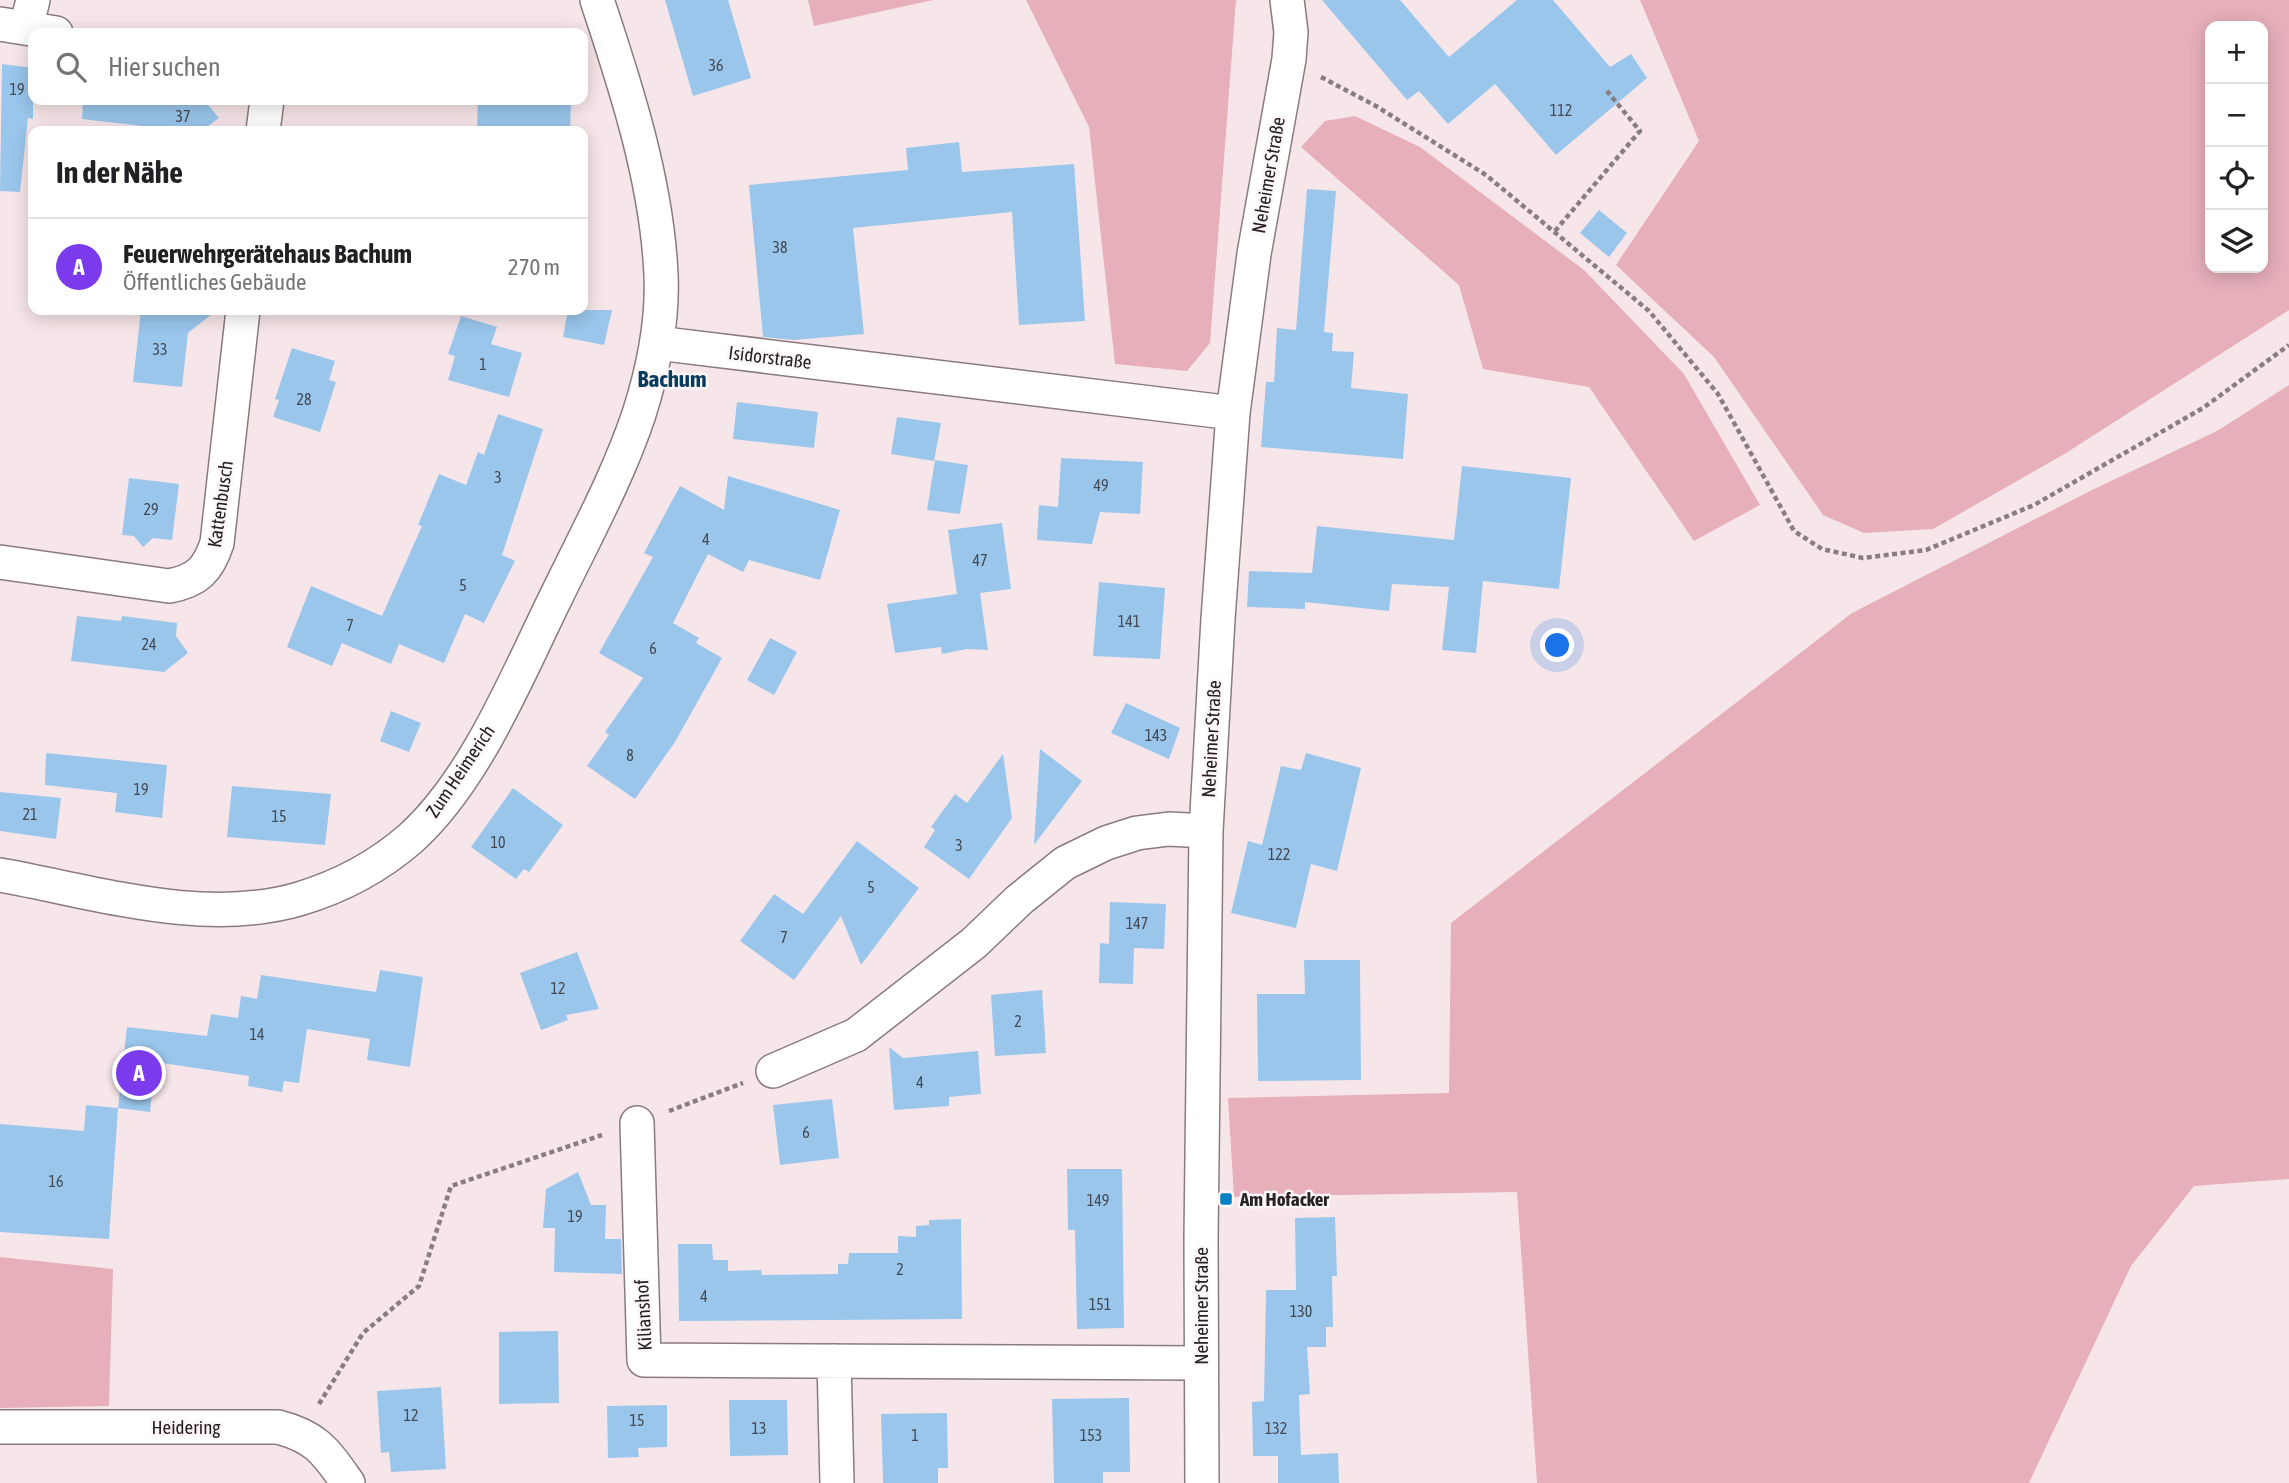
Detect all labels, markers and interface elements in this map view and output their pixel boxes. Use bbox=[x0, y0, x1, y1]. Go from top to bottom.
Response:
map controls bbox=[2205, 21, 2268, 273]
button: + bbox=[2205, 21, 2268, 84]
search box bbox=[28, 28, 588, 105]
icon: search bbox=[52, 48, 90, 86]
text: Hier suchen bbox=[108, 52, 221, 82]
house number: 36 bbox=[708, 56, 724, 74]
house number: 19 bbox=[9, 80, 25, 98]
button: − bbox=[2205, 84, 2268, 147]
house number: 112 bbox=[1550, 101, 1572, 119]
house number: 37 bbox=[175, 107, 191, 125]
street label: Neheimer Straße bbox=[1247, 115, 1289, 235]
button: locate bbox=[2205, 147, 2268, 210]
text: In der Nähe bbox=[56, 155, 183, 189]
button: layers bbox=[2205, 210, 2268, 273]
house number: 38 bbox=[772, 238, 788, 256]
text: Feuerwehrgerätehaus Bachum bbox=[123, 239, 412, 269]
text: A bbox=[73, 254, 85, 280]
text: 270 m bbox=[508, 254, 560, 280]
text: Öffentliches Gebäude bbox=[123, 269, 307, 295]
house number: 33 bbox=[152, 340, 168, 358]
street label: Isidorstraße bbox=[727, 341, 813, 373]
house number: 1 bbox=[479, 355, 487, 373]
district label: Bachum bbox=[638, 366, 706, 392]
house number: 28 bbox=[296, 390, 312, 408]
street label: Kattenbusch bbox=[203, 459, 237, 549]
house number: 3 bbox=[494, 468, 502, 486]
house number: 49 bbox=[1093, 476, 1109, 494]
house number: 29 bbox=[143, 500, 159, 518]
house number: 4 bbox=[702, 530, 710, 548]
house number: 47 bbox=[972, 551, 988, 569]
house number: 5 bbox=[459, 576, 467, 594]
house number: 141 bbox=[1118, 612, 1140, 630]
house number: 7 bbox=[346, 616, 354, 634]
your location bbox=[1540, 628, 1574, 662]
house number: 24 bbox=[141, 635, 157, 653]
house number: 6 bbox=[649, 639, 657, 657]
street label: Neheimer Straße bbox=[1197, 680, 1225, 798]
street label: Zum Heimerich bbox=[421, 721, 499, 821]
house number: 143 bbox=[1145, 726, 1167, 744]
house number: 8 bbox=[626, 746, 634, 764]
house number: 19 bbox=[133, 780, 149, 798]
house number: 21 bbox=[22, 805, 38, 823]
house number: 15 bbox=[271, 807, 287, 825]
house number: 10 bbox=[490, 833, 506, 851]
house number: 3 bbox=[955, 836, 963, 854]
house number: 122 bbox=[1268, 845, 1290, 863]
house number: 5 bbox=[867, 878, 875, 896]
house number: 147 bbox=[1126, 914, 1148, 932]
house number: 7 bbox=[780, 928, 788, 946]
house number: 12 bbox=[550, 979, 566, 997]
house number: 2 bbox=[1014, 1012, 1022, 1030]
house number: 14 bbox=[249, 1025, 265, 1043]
pin: A bbox=[116, 1047, 162, 1099]
house number: 4 bbox=[916, 1073, 924, 1091]
house number: 6 bbox=[802, 1123, 810, 1141]
house number: 16 bbox=[48, 1172, 64, 1190]
place label: Am Hofacker bbox=[1239, 1188, 1329, 1210]
house number: 149 bbox=[1087, 1191, 1109, 1209]
marker: Am Hofacker bbox=[1218, 1191, 1234, 1207]
house number: 19 bbox=[567, 1207, 583, 1225]
street label: Neheimer Straße bbox=[1190, 1247, 1212, 1365]
house number: 2 bbox=[896, 1260, 904, 1278]
street label: Kilianshof bbox=[630, 1279, 656, 1351]
house number: 4 bbox=[700, 1287, 708, 1305]
house number: 151 bbox=[1089, 1295, 1111, 1313]
house number: 130 bbox=[1290, 1302, 1312, 1320]
house number: 12 bbox=[403, 1406, 419, 1424]
house number: 15 bbox=[629, 1411, 645, 1429]
street label: Heidering bbox=[151, 1416, 221, 1438]
house number: 13 bbox=[751, 1419, 767, 1437]
house number: 132 bbox=[1265, 1419, 1287, 1437]
house number: 1 bbox=[911, 1426, 919, 1444]
house number: 153 bbox=[1080, 1426, 1102, 1444]

